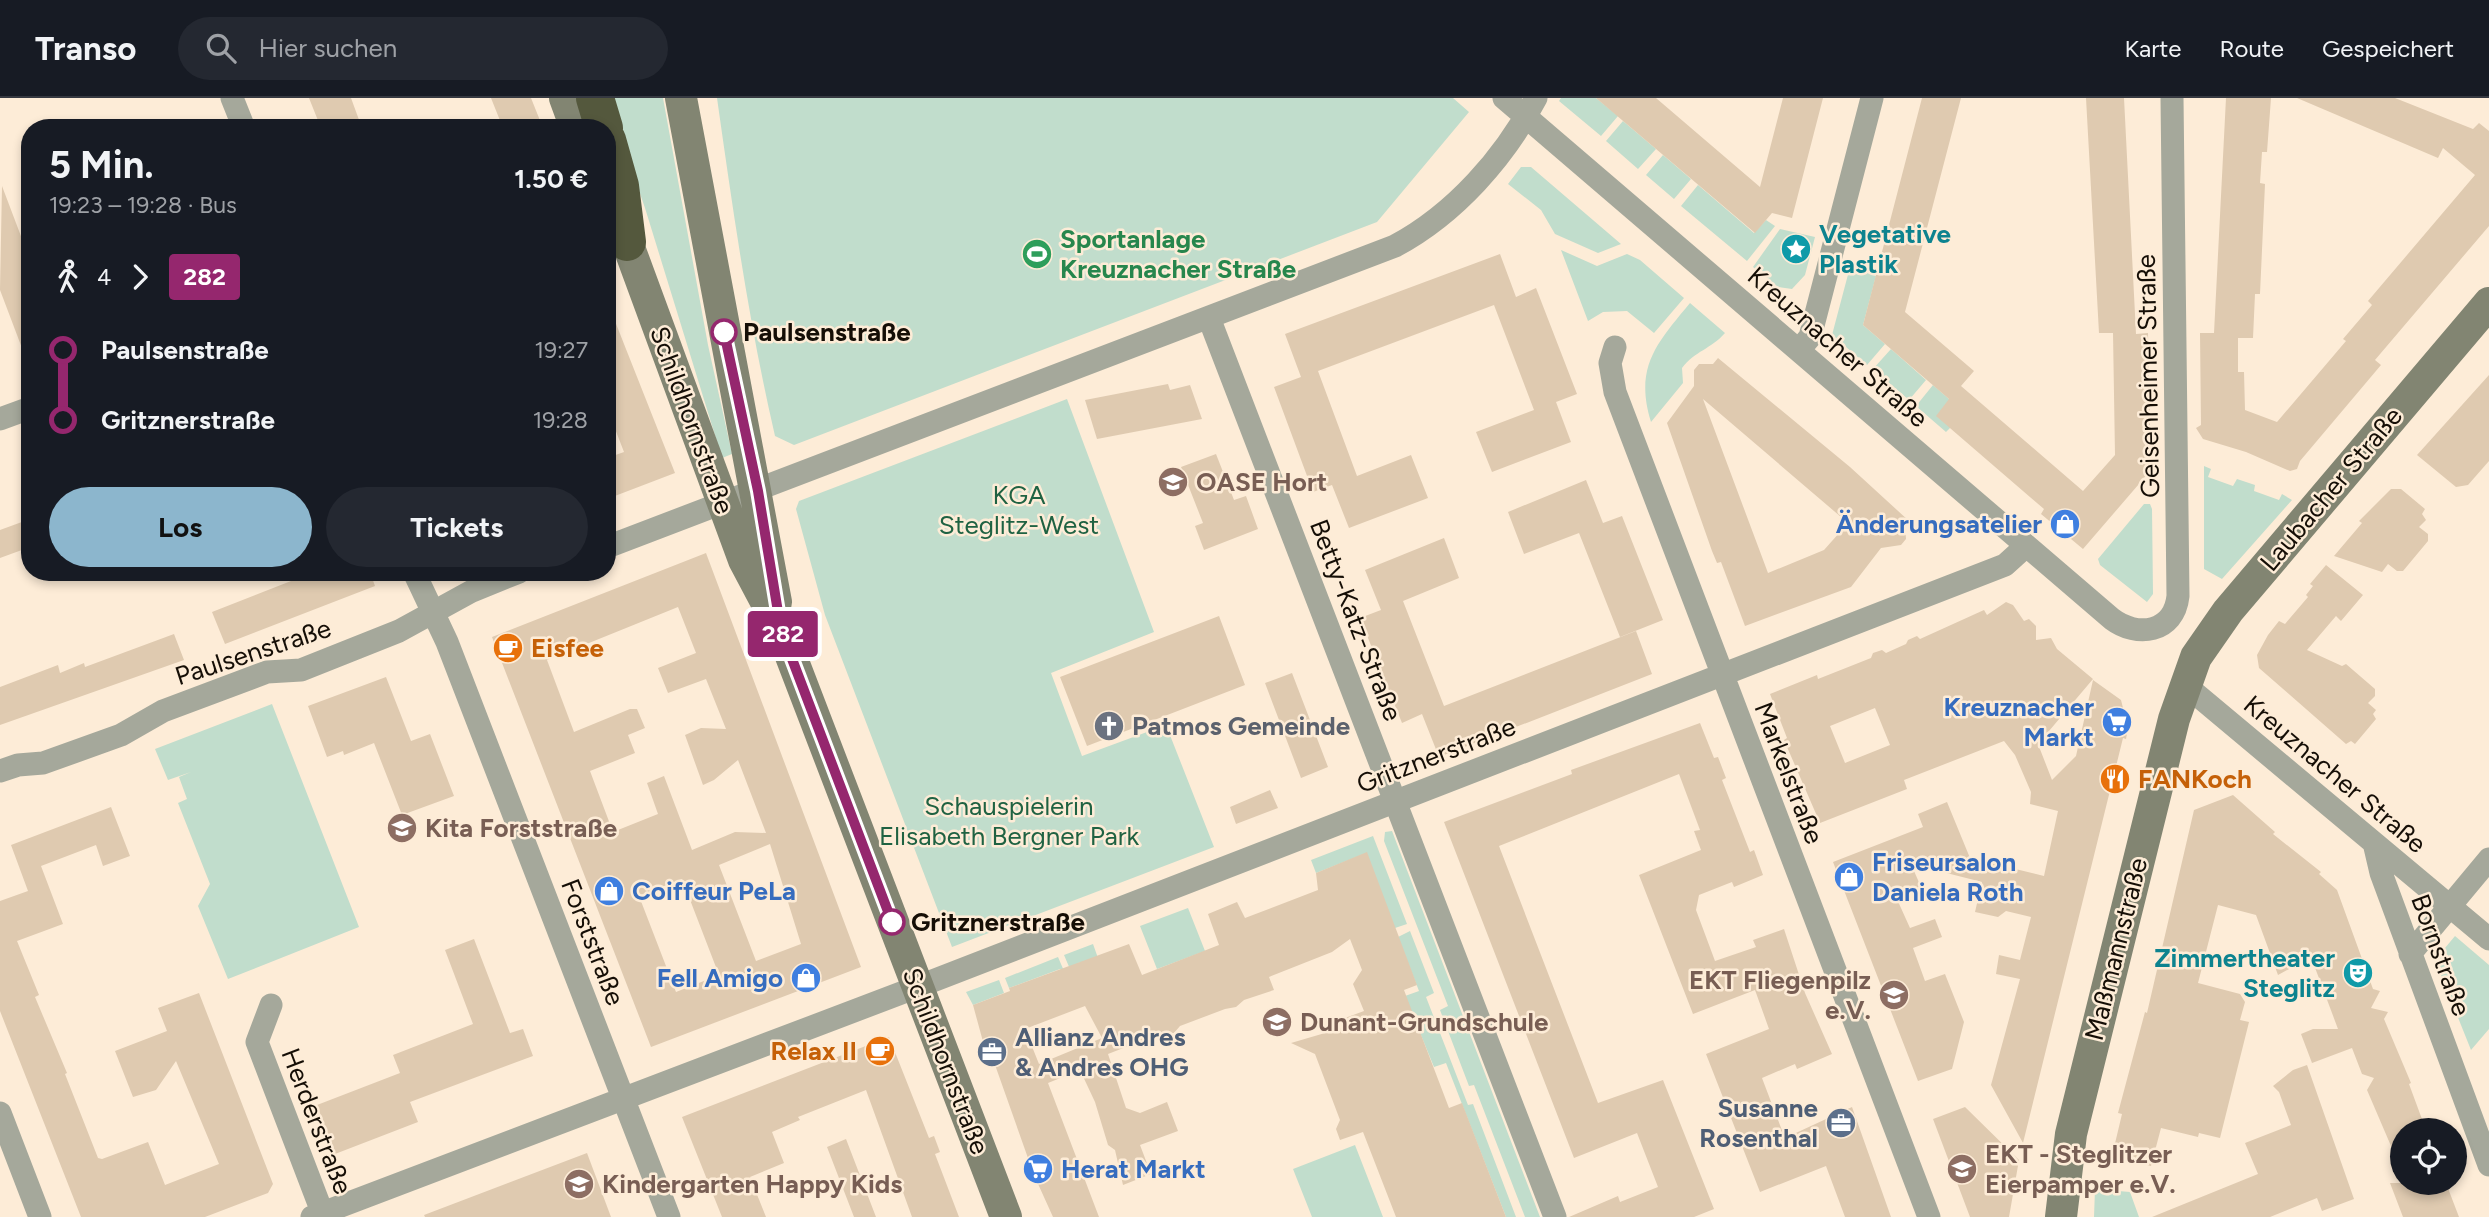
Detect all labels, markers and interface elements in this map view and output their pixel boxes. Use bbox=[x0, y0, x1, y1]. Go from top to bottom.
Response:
search box bbox=[178, 17, 668, 80]
text: Transo bbox=[35, 29, 136, 68]
icon: search bbox=[202, 29, 240, 67]
text: Hier suchen bbox=[258, 32, 397, 64]
text: Karte bbox=[2125, 34, 2181, 63]
text: Route bbox=[2219, 34, 2284, 63]
text: Gespeichert bbox=[2322, 34, 2454, 63]
text: 5 Min. bbox=[49, 142, 154, 188]
text: 1.50 € bbox=[514, 163, 588, 195]
text: 19:23 – 19:28 · Bus bbox=[49, 191, 237, 219]
place label: Vegetative Plastik bbox=[1819, 218, 1951, 280]
place label: Sportanlage Kreuznacher Straße bbox=[1060, 223, 1296, 285]
place icon: Vegetative Plastik bbox=[1779, 232, 1813, 266]
sports icon: Sportanlage Kreuznacher Straße bbox=[1020, 237, 1054, 271]
street label: Geisenheimer Straße bbox=[2130, 254, 2166, 498]
icon: walk bbox=[49, 258, 87, 296]
icon: forward bbox=[121, 258, 159, 296]
street label: Kreuznacher Straße bbox=[1741, 260, 1935, 434]
text: 282 bbox=[183, 262, 226, 291]
text: 4 bbox=[97, 263, 111, 291]
place label: Paulsenstraße bbox=[743, 316, 911, 348]
marker: Paulsenstraße bbox=[711, 319, 737, 345]
street label: Schildhornstraße bbox=[643, 322, 741, 518]
text: Paulsenstraße bbox=[101, 334, 269, 366]
text: 19:27 bbox=[534, 336, 588, 364]
street label: Laubacher Straße bbox=[2253, 400, 2409, 578]
text: Gritznerstraße bbox=[101, 404, 275, 436]
text: 19:28 bbox=[533, 406, 588, 434]
school or university icon: OASE Hort bbox=[1156, 465, 1190, 499]
place label: OASE Hort bbox=[1196, 466, 1327, 498]
park label: KGA Steglitz-West bbox=[939, 479, 1099, 541]
button: Los bbox=[49, 487, 312, 567]
button: Tickets bbox=[326, 487, 588, 567]
shop icon: Änderungsatelier bbox=[2048, 507, 2082, 541]
place label: Änderungsatelier bbox=[1836, 508, 2042, 540]
street label: Betty-Katz-Straße bbox=[1303, 515, 1409, 725]
line badge: 282 bbox=[743, 611, 823, 657]
street label: Paulsenstraße bbox=[171, 612, 335, 692]
text: 282 bbox=[762, 619, 804, 648]
cafe icon: Eisfee bbox=[491, 631, 525, 665]
place label: Eisfee bbox=[531, 632, 604, 664]
street label: Kreuznacher Straße bbox=[2237, 688, 2433, 860]
place label: Kreuznacher Markt bbox=[1944, 691, 2094, 753]
street label: Markelstraße bbox=[1747, 698, 1831, 848]
supermarket icon: Kreuznacher Markt bbox=[2100, 705, 2134, 739]
church icon: Patmos Gemeinde bbox=[1092, 709, 1126, 743]
place label: Patmos Gemeinde bbox=[1132, 710, 1350, 742]
street label: Gritznerstraße bbox=[1352, 710, 1520, 800]
restaurant icon: FANKoch bbox=[2098, 762, 2132, 796]
place label: FANKoch bbox=[2138, 763, 2252, 795]
park label: Schauspielerin Elisabeth Bergner Park bbox=[879, 790, 1139, 852]
school or university icon: Kita Forststraße bbox=[385, 811, 419, 845]
place label: Kita Forststraße bbox=[425, 812, 617, 844]
place label: Friseursalon Daniela Roth bbox=[1872, 846, 2024, 908]
street label: Maßmannstraße bbox=[2078, 854, 2154, 1044]
shop icon: Friseursalon Daniela Roth bbox=[1832, 860, 1866, 894]
street label: Forststraße bbox=[554, 874, 632, 1010]
shop icon: Coiffeur PeLa bbox=[592, 874, 626, 908]
place label: Coiffeur PeLa bbox=[632, 875, 796, 907]
street label: Bornstraße bbox=[2404, 890, 2478, 1020]
place label: Gritznerstraße bbox=[911, 906, 1085, 938]
marker: Gritznerstraße bbox=[879, 909, 905, 935]
place label: Zimmertheater Steglitz bbox=[2154, 942, 2335, 1004]
theatre icon: Zimmertheater Steglitz bbox=[2341, 956, 2375, 990]
shop icon: Fell Amigo bbox=[789, 961, 823, 995]
place label: Fell Amigo bbox=[657, 962, 783, 994]
street label: Schildhornstraße bbox=[896, 963, 996, 1159]
place label: EKT Fliegenpilz e.V. bbox=[1689, 964, 1871, 1026]
school or university icon: EKT Fliegenpilz e.V. bbox=[1877, 978, 1911, 1012]
school or university icon: Dunant-Grundschule bbox=[1260, 1005, 1294, 1039]
place label: Dunant-Grundschule bbox=[1300, 1006, 1548, 1038]
place label: Allianz Andres & Andres OHG bbox=[1015, 1021, 1189, 1083]
cafe icon: Relax II bbox=[863, 1034, 897, 1068]
place label: Relax II bbox=[770, 1035, 857, 1067]
office icon: Allianz Andres & Andres OHG bbox=[975, 1035, 1009, 1069]
street label: Herderstraße bbox=[275, 1044, 359, 1198]
place label: Susanne Rosenthal bbox=[1699, 1092, 1818, 1154]
office icon: Susanne Rosenthal bbox=[1824, 1106, 1858, 1140]
map controls bbox=[2390, 1118, 2467, 1195]
button: locate bbox=[2390, 1118, 2467, 1195]
place label: EKT - Steglitzer Eierpamper e.V. bbox=[1985, 1138, 2176, 1200]
supermarket icon: Herat Markt bbox=[1021, 1152, 1055, 1186]
school or university icon: EKT - Steglitzer Eierpamper e.V. bbox=[1945, 1152, 1979, 1186]
place label: Herat Markt bbox=[1061, 1153, 1206, 1185]
school or university icon: Kindergarten Happy Kids bbox=[562, 1167, 596, 1201]
place label: Kindergarten Happy Kids bbox=[602, 1168, 902, 1200]

